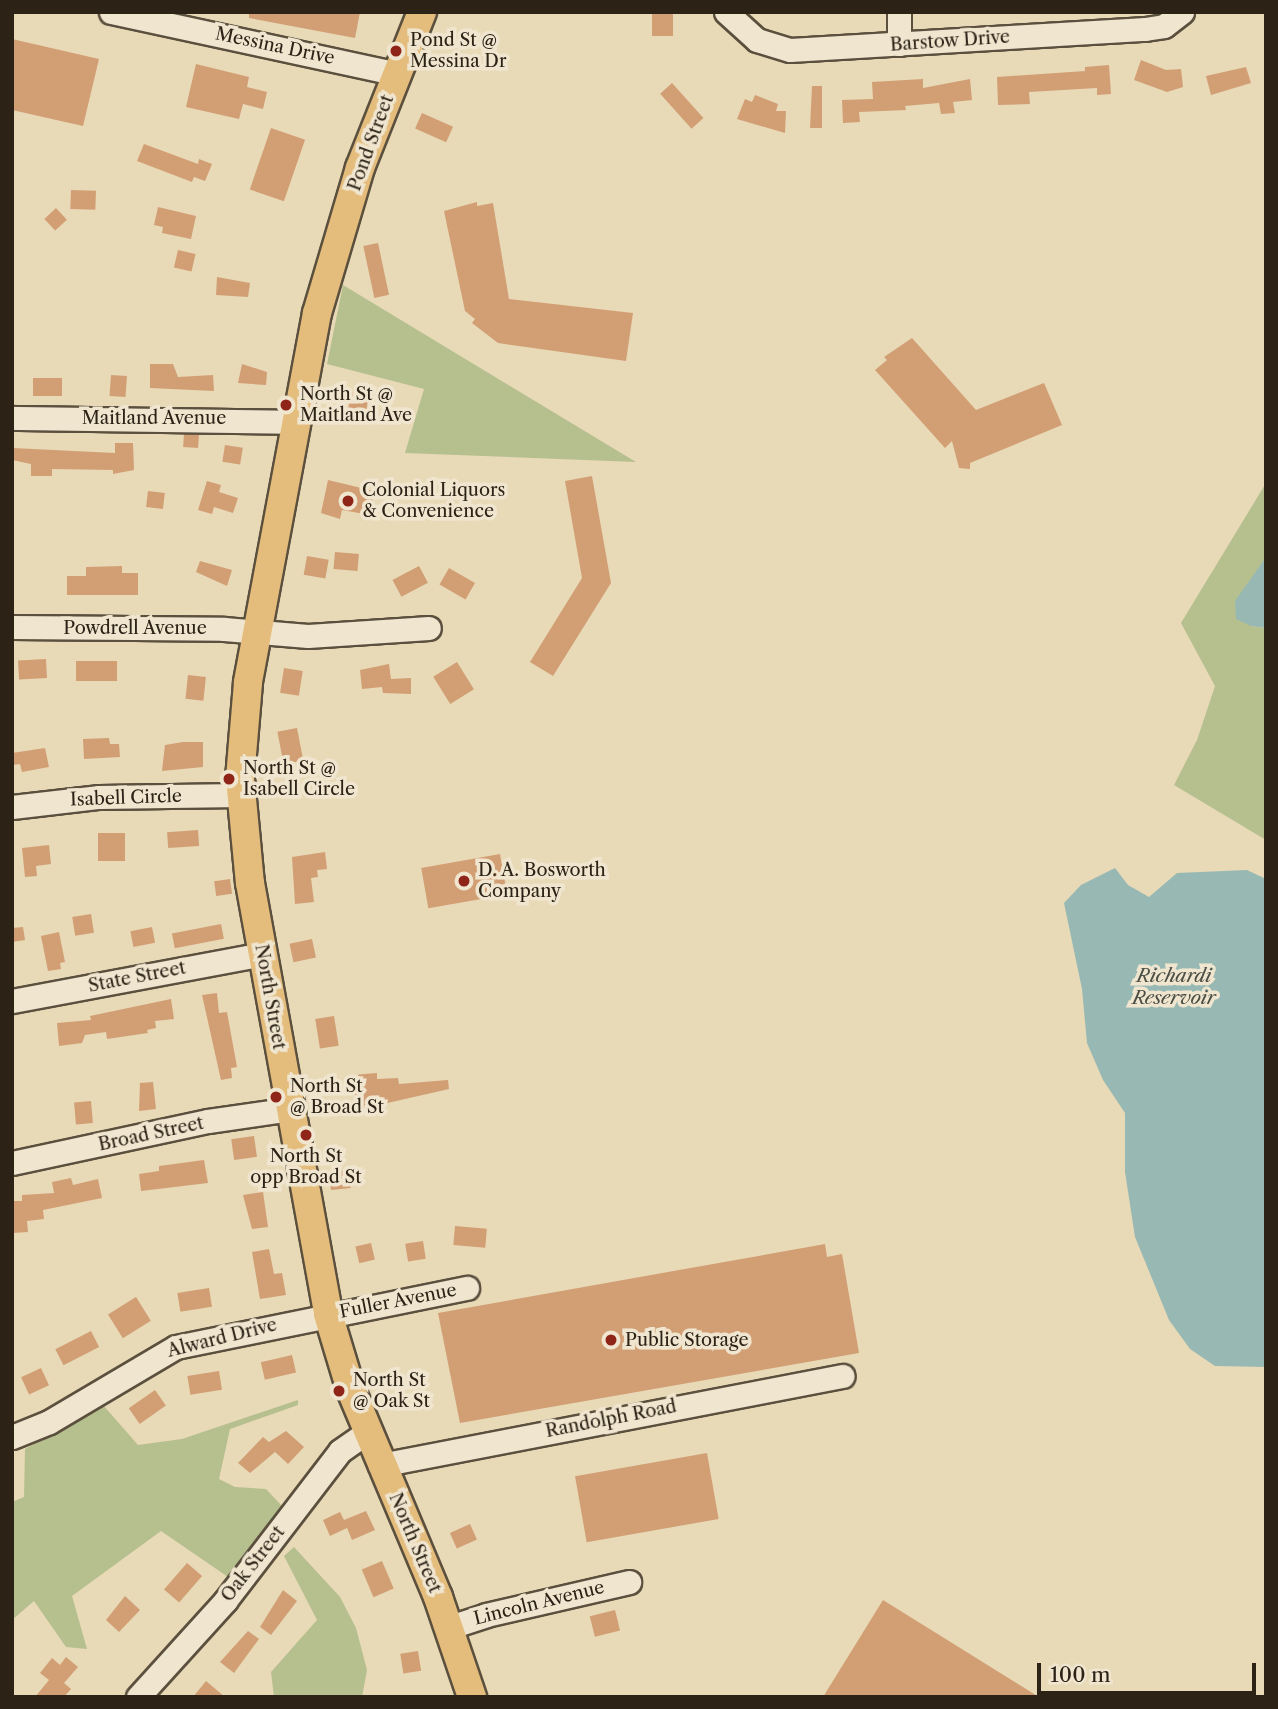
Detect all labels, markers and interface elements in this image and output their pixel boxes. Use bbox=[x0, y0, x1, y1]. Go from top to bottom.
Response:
street label: Messina Drive bbox=[213, 23, 337, 69]
street label: Barstow Drive bbox=[889, 26, 1011, 56]
place label: Pond St @ Messina Dr bbox=[410, 30, 507, 72]
marker: Pond St @ Messina Dr bbox=[388, 43, 404, 59]
street label: Pond Street bbox=[344, 92, 398, 194]
place label: North St @ Maitland Ave bbox=[300, 384, 413, 426]
marker: North St @ Maitland Ave bbox=[278, 397, 294, 413]
street label: Maitland Avenue bbox=[81, 407, 227, 429]
place label: Colonial Liquors & Convenience bbox=[362, 480, 505, 522]
marker: Colonial Liquors & Convenience bbox=[340, 493, 356, 509]
street label: Powdrell Avenue bbox=[63, 617, 207, 639]
place label: North St @ Isabell Circle bbox=[243, 758, 355, 800]
marker: North St @ Isabell Circle bbox=[221, 771, 237, 787]
street label: Isabell Circle bbox=[70, 785, 182, 811]
place label: D. A. Bosworth Company bbox=[478, 860, 607, 903]
marker: D. A. Bosworth Company bbox=[456, 873, 472, 889]
street label: North Street bbox=[250, 943, 290, 1051]
street label: State Street bbox=[86, 957, 188, 997]
water label: Richardi Reservoir bbox=[1132, 965, 1216, 1009]
place label: North St @ Broad St bbox=[290, 1076, 384, 1118]
marker: North St @ Broad St bbox=[268, 1089, 284, 1105]
street label: Broad Street bbox=[96, 1112, 206, 1156]
marker: North St opp Broad St bbox=[298, 1127, 314, 1143]
place label: North St opp Broad St bbox=[250, 1146, 362, 1188]
street label: Fuller Avenue bbox=[337, 1279, 459, 1323]
street label: Alward Drive bbox=[165, 1314, 279, 1362]
place label: Public Storage bbox=[625, 1329, 749, 1351]
marker: Public Storage bbox=[603, 1332, 619, 1348]
place label: North St @ Oak St bbox=[353, 1370, 430, 1412]
marker: North St @ Oak St bbox=[331, 1383, 347, 1399]
street label: Randolph Road bbox=[544, 1396, 678, 1442]
street label: North Street bbox=[384, 1490, 446, 1596]
street label: Oak Street bbox=[217, 1522, 289, 1606]
street label: Lincoln Avenue bbox=[471, 1576, 607, 1630]
scale bar bbox=[1040, 1650, 1259, 1694]
text: 100 m bbox=[1050, 1662, 1111, 1687]

